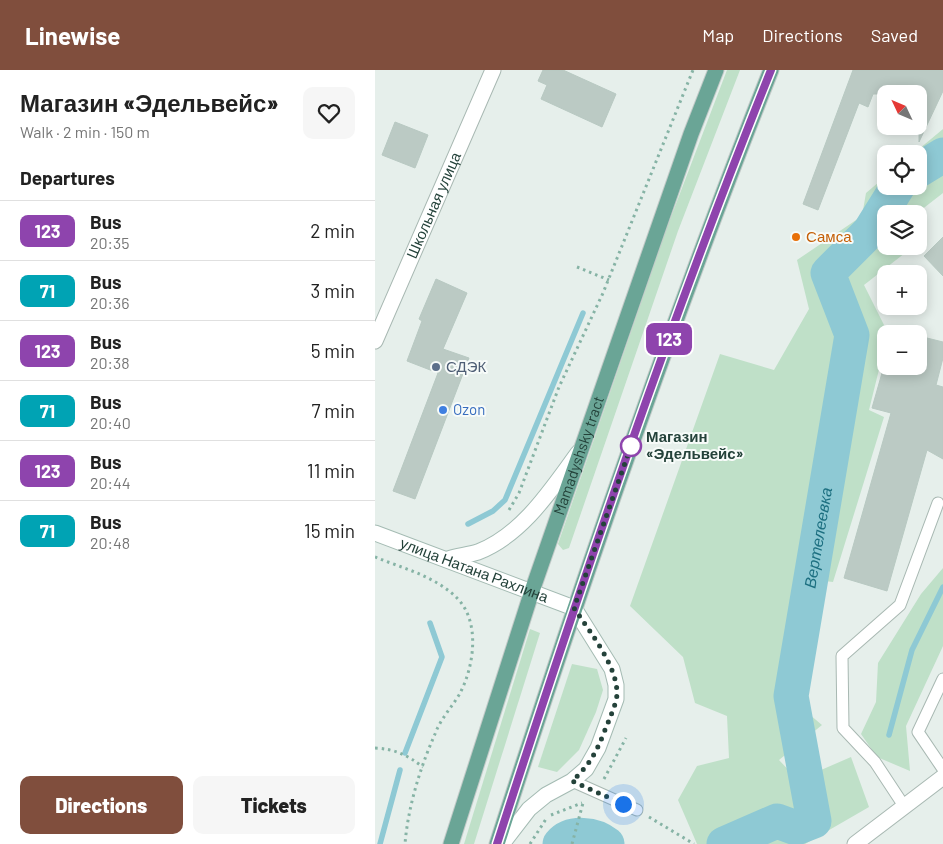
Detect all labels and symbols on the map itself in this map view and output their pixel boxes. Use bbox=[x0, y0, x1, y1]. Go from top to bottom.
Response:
north arrow bbox=[877, 85, 927, 135]
street label: Школьная улица bbox=[402, 148, 464, 261]
place label: Самса bbox=[806, 227, 852, 245]
marker: Самса bbox=[790, 231, 802, 243]
line badge: 123 bbox=[640, 323, 698, 355]
place label: СДЭК bbox=[446, 357, 486, 375]
marker: СДЭК bbox=[430, 361, 442, 373]
street label: Mamadyshsky tract bbox=[549, 393, 607, 517]
place label: Ozon bbox=[453, 400, 485, 418]
marker: Ozon bbox=[437, 404, 449, 416]
place label: Магазин «Эдельвейс» bbox=[646, 427, 743, 462]
marker: Магазин «Эдельвейс» bbox=[620, 435, 642, 457]
water label: Вертелеевка bbox=[799, 486, 835, 589]
street label: улица Натана Рахлина bbox=[398, 533, 552, 606]
your location bbox=[611, 792, 636, 817]

